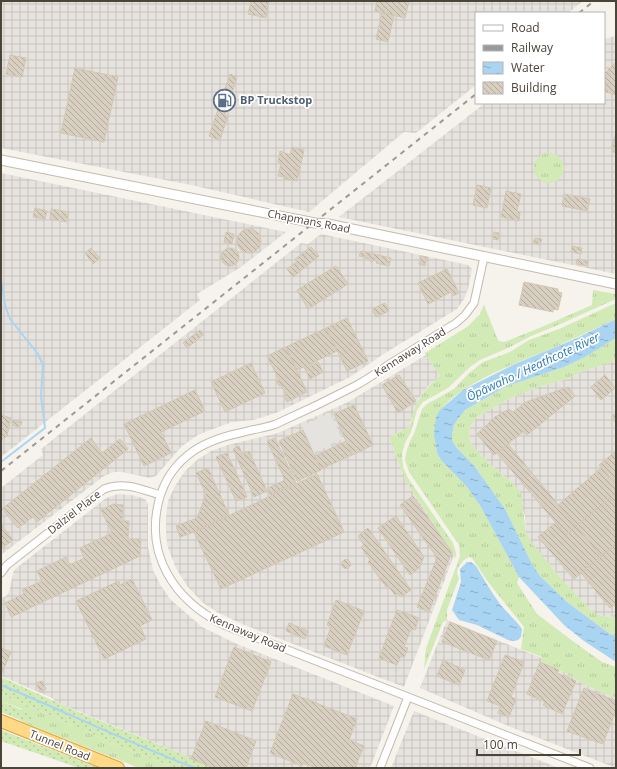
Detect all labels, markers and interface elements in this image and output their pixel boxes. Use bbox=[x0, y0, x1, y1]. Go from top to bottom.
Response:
legend bbox=[475, 12, 605, 104]
text: Road bbox=[511, 19, 540, 36]
text: Railway bbox=[511, 39, 554, 56]
text: Water bbox=[511, 59, 545, 76]
text: Building bbox=[511, 79, 557, 96]
fuel station icon: BP Truckstop bbox=[211, 87, 237, 113]
place label: BP Truckstop bbox=[240, 92, 312, 107]
street label: Chapmans Road bbox=[266, 205, 352, 236]
street label: Kennaway Road bbox=[371, 324, 448, 380]
water label: Ōpāwaho / Heathcote River bbox=[463, 328, 603, 405]
street label: Dalziel Place bbox=[44, 486, 103, 537]
street label: Kennaway Road bbox=[208, 610, 289, 655]
street label: Tunnel Road bbox=[28, 726, 93, 764]
scale bar bbox=[477, 731, 580, 757]
text: 100 m bbox=[483, 736, 518, 753]

